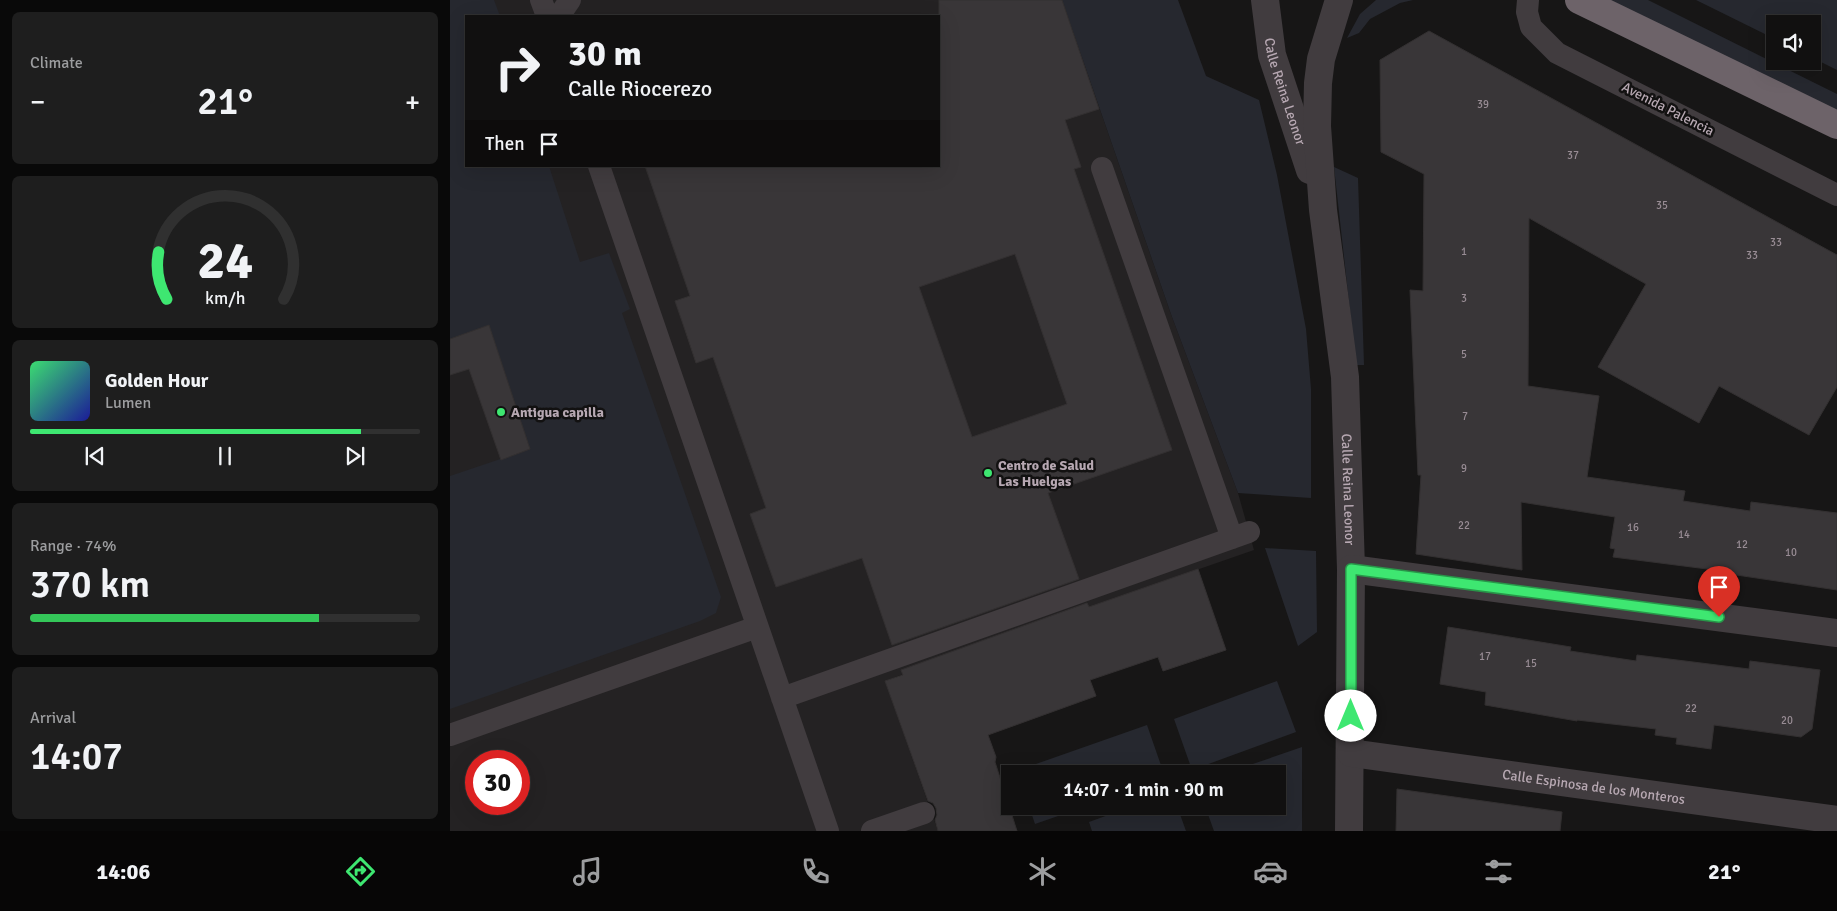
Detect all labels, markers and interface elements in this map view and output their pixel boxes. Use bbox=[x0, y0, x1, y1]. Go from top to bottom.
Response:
map controls bbox=[1766, 15, 1821, 70]
button: sound bbox=[1766, 15, 1821, 70]
text: 30 m bbox=[568, 32, 642, 75]
icon: right bbox=[485, 35, 550, 100]
street label: Calle Reina Leonor bbox=[1261, 37, 1310, 148]
text: Climate bbox=[30, 53, 83, 73]
text: Calle Riocerezo bbox=[568, 75, 712, 102]
text: 21° bbox=[197, 78, 253, 125]
street label: Avenida Palencia bbox=[1619, 78, 1717, 140]
text: − bbox=[30, 85, 45, 119]
text: + bbox=[405, 85, 420, 119]
house number: 39 bbox=[1477, 98, 1489, 111]
icon: arrive bbox=[535, 130, 563, 158]
text: Then bbox=[485, 132, 525, 156]
house number: 37 bbox=[1567, 149, 1579, 162]
house number: 35 bbox=[1656, 199, 1668, 212]
text: 24 bbox=[197, 229, 253, 293]
house number: 33 bbox=[1770, 236, 1782, 249]
house number: 1 bbox=[1461, 245, 1467, 258]
house number: 33 bbox=[1746, 249, 1758, 262]
text: km/h bbox=[205, 287, 245, 309]
house number: 3 bbox=[1461, 292, 1467, 305]
house number: 5 bbox=[1461, 348, 1467, 361]
text: Golden Hour bbox=[105, 369, 208, 393]
text: Lumen bbox=[105, 393, 151, 413]
place label: Antigua capilla bbox=[511, 404, 604, 421]
marker: Antigua capilla bbox=[495, 406, 507, 418]
house number: 7 bbox=[1462, 410, 1468, 423]
street label: Calle Reina Leonor bbox=[1338, 433, 1359, 546]
icon: previous bbox=[81, 442, 109, 470]
icon: pause bbox=[211, 442, 239, 470]
icon: next bbox=[341, 442, 369, 470]
place label: Centro de Salud Las Huelgas bbox=[998, 457, 1094, 490]
house number: 9 bbox=[1461, 462, 1467, 475]
marker: Centro de Salud Las Huelgas bbox=[982, 467, 994, 479]
house number: 22 bbox=[1458, 519, 1470, 532]
house number: 16 bbox=[1627, 521, 1639, 534]
house number: 14 bbox=[1678, 528, 1690, 541]
text: Range · 74% bbox=[30, 536, 116, 556]
house number: 12 bbox=[1736, 538, 1748, 551]
house number: 10 bbox=[1785, 546, 1797, 559]
text: 370 km bbox=[30, 561, 150, 608]
pin bbox=[1698, 566, 1740, 617]
icon: arrive bbox=[1705, 573, 1733, 601]
house number: 17 bbox=[1479, 650, 1491, 663]
house number: 15 bbox=[1525, 657, 1537, 670]
position arrow bbox=[1324, 689, 1376, 741]
house number: 22 bbox=[1685, 702, 1697, 715]
text: Arrival bbox=[30, 708, 76, 728]
house number: 20 bbox=[1781, 714, 1793, 727]
text: 14:07 bbox=[30, 733, 123, 780]
speed limit sign: 30 bbox=[465, 750, 530, 815]
street label: Calle Espinosa de los Monteros bbox=[1501, 765, 1686, 807]
text: 14:07 · 1 min · 90 m bbox=[1063, 778, 1224, 802]
icon: directions bbox=[343, 854, 378, 889]
icon: music bbox=[570, 854, 605, 889]
icon: phone bbox=[798, 854, 833, 889]
icon: climate bbox=[1025, 854, 1060, 889]
icon: car bbox=[1253, 854, 1288, 889]
icon: filters bbox=[1481, 854, 1516, 889]
text: 14:06 bbox=[96, 858, 150, 885]
text: 21° bbox=[1708, 858, 1741, 885]

